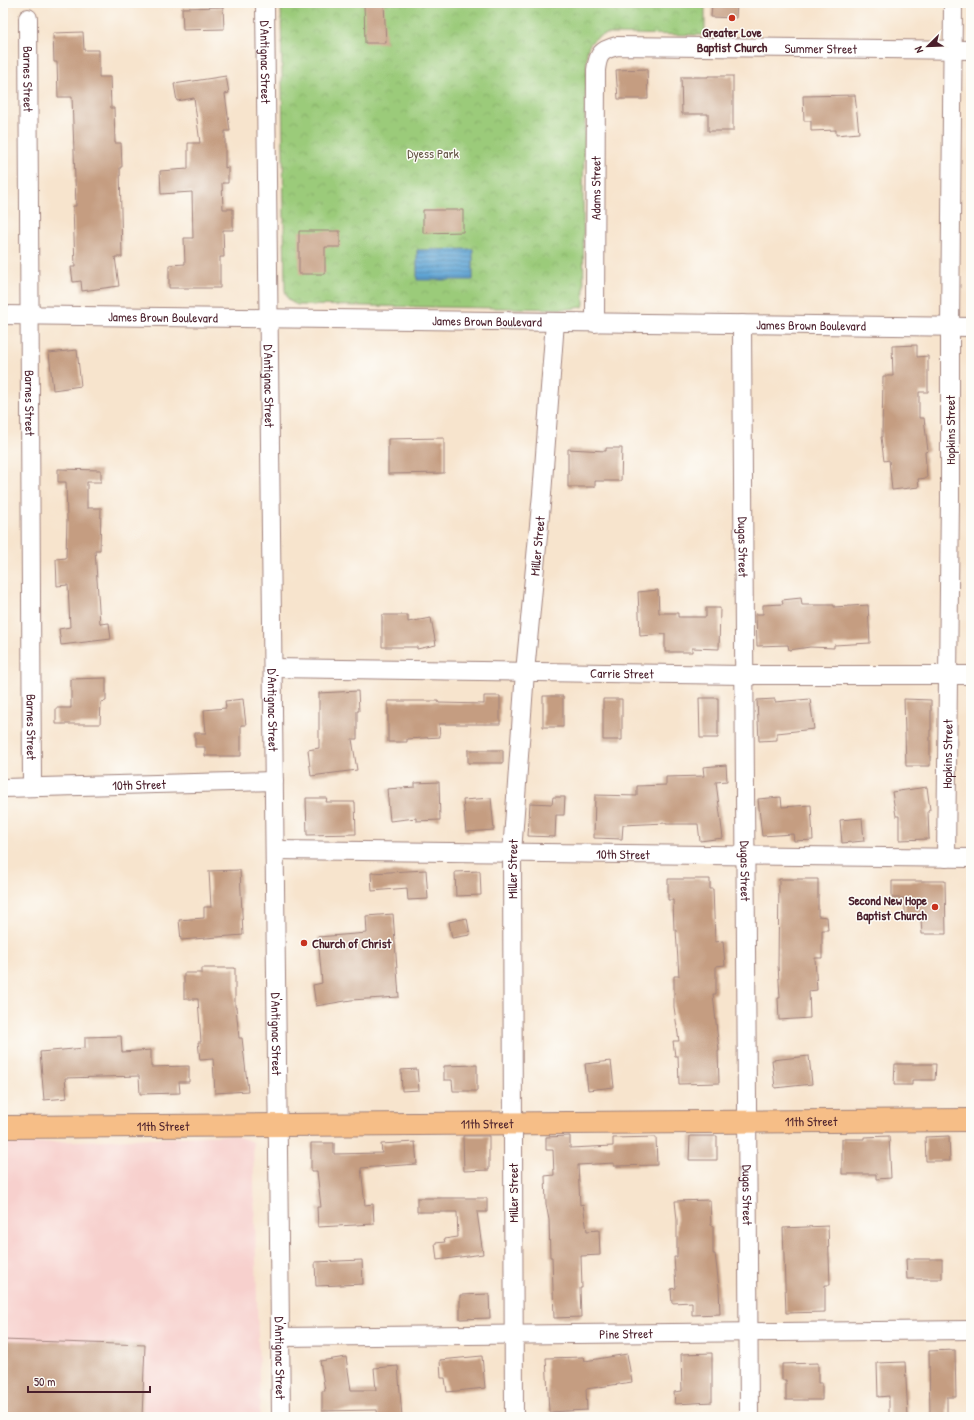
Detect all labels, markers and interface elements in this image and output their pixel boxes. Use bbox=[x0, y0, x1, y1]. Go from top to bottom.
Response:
marker: Greater Love Baptist Church bbox=[727, 13, 737, 23]
street label: D'Antignac Street bbox=[256, 20, 275, 104]
place label: Greater Love Baptist Church bbox=[697, 23, 768, 57]
north arrow bbox=[908, 26, 948, 66]
street label: Summer Street bbox=[785, 39, 858, 58]
text: N bbox=[911, 44, 926, 55]
street label: Barnes Street bbox=[19, 46, 37, 113]
park label: Dyess Park bbox=[407, 144, 459, 162]
street label: Adams Street bbox=[586, 156, 605, 220]
street label: James Brown Boulevard bbox=[108, 307, 218, 327]
street label: James Brown Boulevard bbox=[432, 311, 542, 331]
street label: James Brown Boulevard bbox=[756, 315, 866, 335]
street label: D'Antignac Street bbox=[260, 344, 279, 428]
street label: Barnes Street bbox=[21, 370, 39, 437]
street label: Hopkins Street bbox=[941, 395, 959, 465]
street label: Miller Street bbox=[525, 515, 549, 577]
street label: Dugas Street bbox=[734, 517, 753, 578]
street label: Carrie Street bbox=[590, 664, 654, 683]
street label: D'Antignac Street bbox=[264, 668, 282, 752]
street label: Barnes Street bbox=[23, 694, 41, 761]
street label: Hopkins Street bbox=[938, 719, 957, 789]
street label: 10th Street bbox=[112, 775, 167, 794]
street label: Miller Street bbox=[503, 838, 522, 899]
street label: Dugas Street bbox=[736, 841, 755, 902]
street label: 10th Street bbox=[596, 845, 651, 863]
place label: Second New Hope Baptist Church bbox=[848, 891, 928, 925]
marker: Second New Hope Baptist Church bbox=[930, 902, 940, 912]
place label: Church of Christ bbox=[312, 934, 392, 952]
marker: Church of Christ bbox=[299, 938, 309, 948]
street label: D'Antignac Street bbox=[267, 992, 286, 1076]
street label: 11th Street bbox=[785, 1112, 838, 1130]
street label: 11th Street bbox=[461, 1114, 514, 1133]
street label: 11th Street bbox=[137, 1117, 190, 1135]
street label: Miller Street bbox=[504, 1163, 522, 1223]
street label: Dugas Street bbox=[738, 1165, 757, 1226]
street label: D'Antignac Street bbox=[271, 1316, 290, 1400]
street label: Pine Street bbox=[599, 1324, 653, 1343]
scale bar bbox=[28, 1368, 150, 1394]
text: 50 m bbox=[34, 1373, 55, 1390]

